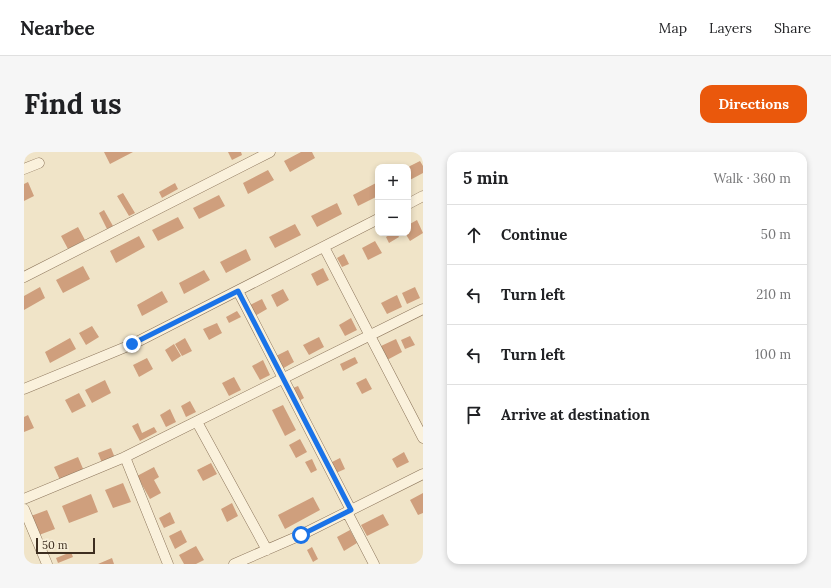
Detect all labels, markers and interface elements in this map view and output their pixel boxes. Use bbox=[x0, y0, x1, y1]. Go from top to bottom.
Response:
text: Nearbee bbox=[20, 16, 95, 40]
text: Map bbox=[659, 19, 687, 37]
text: Layers bbox=[709, 19, 752, 37]
text: Share bbox=[774, 19, 811, 37]
button: Directions bbox=[700, 85, 807, 123]
text: Find us bbox=[24, 86, 122, 122]
map controls bbox=[375, 164, 411, 236]
button: + bbox=[375, 164, 411, 200]
text: 5 min bbox=[463, 167, 509, 189]
text: Walk · 360 m bbox=[713, 170, 791, 187]
button: − bbox=[375, 200, 411, 236]
icon: ahead bbox=[463, 224, 485, 246]
text: Continue bbox=[501, 225, 567, 244]
text: 50 m bbox=[761, 226, 791, 243]
icon: left bbox=[463, 284, 485, 306]
text: Turn left bbox=[501, 285, 565, 304]
text: 210 m bbox=[756, 286, 791, 303]
route end bbox=[123, 335, 141, 353]
icon: left bbox=[463, 344, 485, 366]
text: Turn left bbox=[501, 345, 565, 364]
text: 100 m bbox=[755, 346, 791, 363]
icon: arrive bbox=[463, 404, 485, 426]
text: Arrive at destination bbox=[501, 405, 650, 424]
route start bbox=[292, 526, 310, 544]
scale bar bbox=[36, 536, 95, 555]
text: 50 m bbox=[42, 538, 68, 552]

